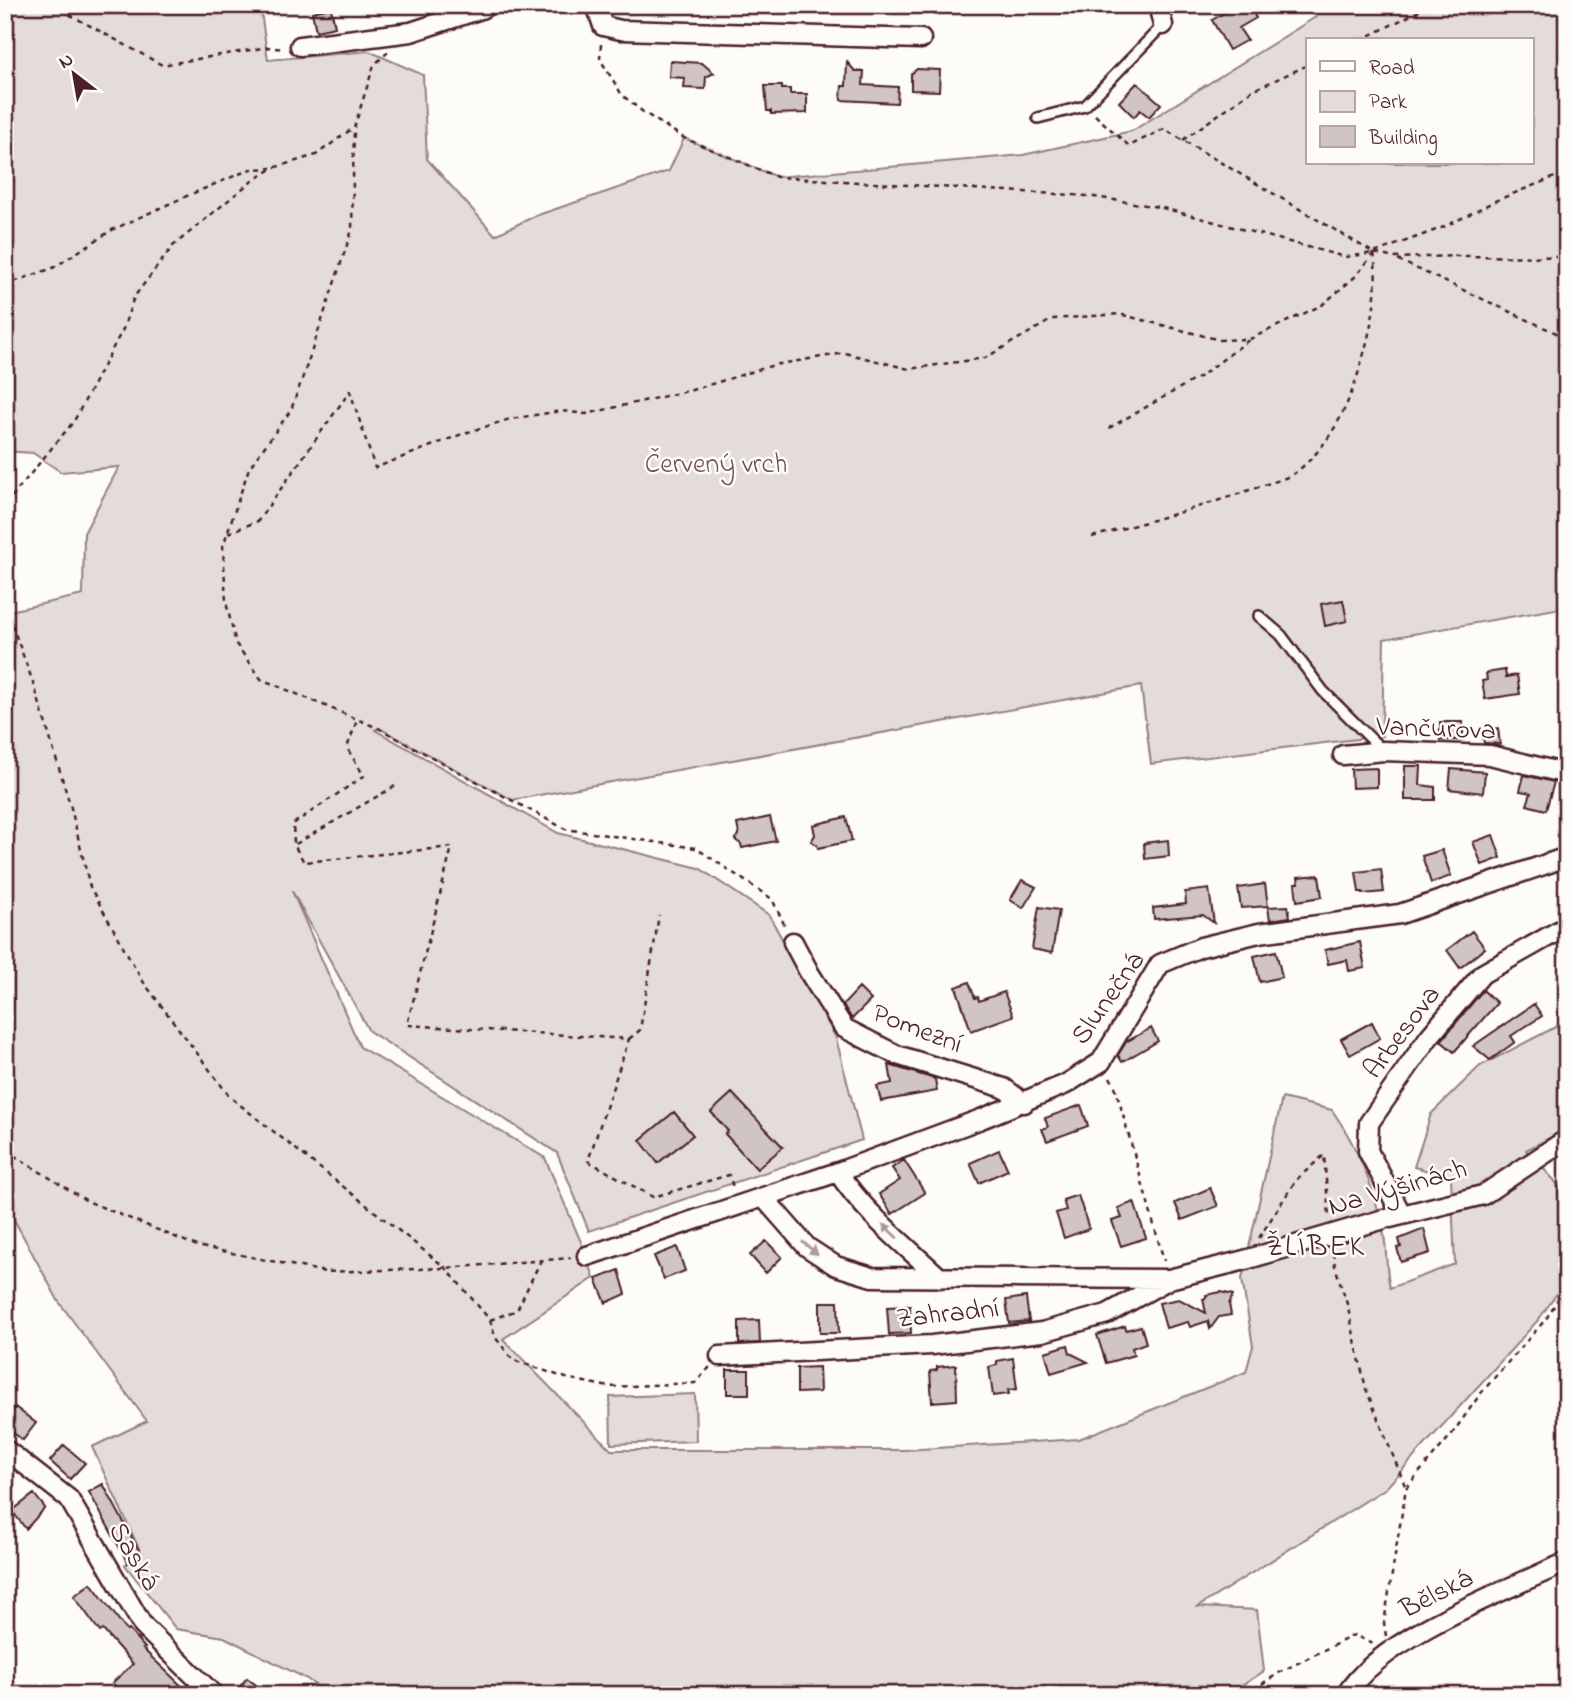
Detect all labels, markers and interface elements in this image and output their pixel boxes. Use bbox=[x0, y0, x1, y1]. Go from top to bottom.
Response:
north arrow bbox=[38, 38, 108, 108]
legend bbox=[1306, 38, 1534, 164]
text: N bbox=[54, 47, 79, 76]
text: Road bbox=[1369, 54, 1415, 84]
text: Park bbox=[1369, 88, 1408, 118]
text: Building bbox=[1368, 124, 1438, 156]
park label: Červený vrch bbox=[645, 445, 787, 486]
street label: Vančurova bbox=[1375, 707, 1496, 753]
street label: Slunečná bbox=[1062, 944, 1156, 1054]
street label: Arbesova bbox=[1354, 978, 1452, 1088]
street label: Pomezní bbox=[866, 994, 968, 1066]
street label: Na Výšinách bbox=[1324, 1150, 1472, 1228]
one-way arrow bbox=[881, 1223, 899, 1239]
district label: ŽLÍBEK bbox=[1266, 1226, 1366, 1270]
one-way arrow bbox=[801, 1240, 819, 1255]
street label: Zahradní bbox=[895, 1289, 1001, 1341]
street label: Saská bbox=[96, 1515, 170, 1599]
street label: Bělská bbox=[1393, 1559, 1481, 1631]

